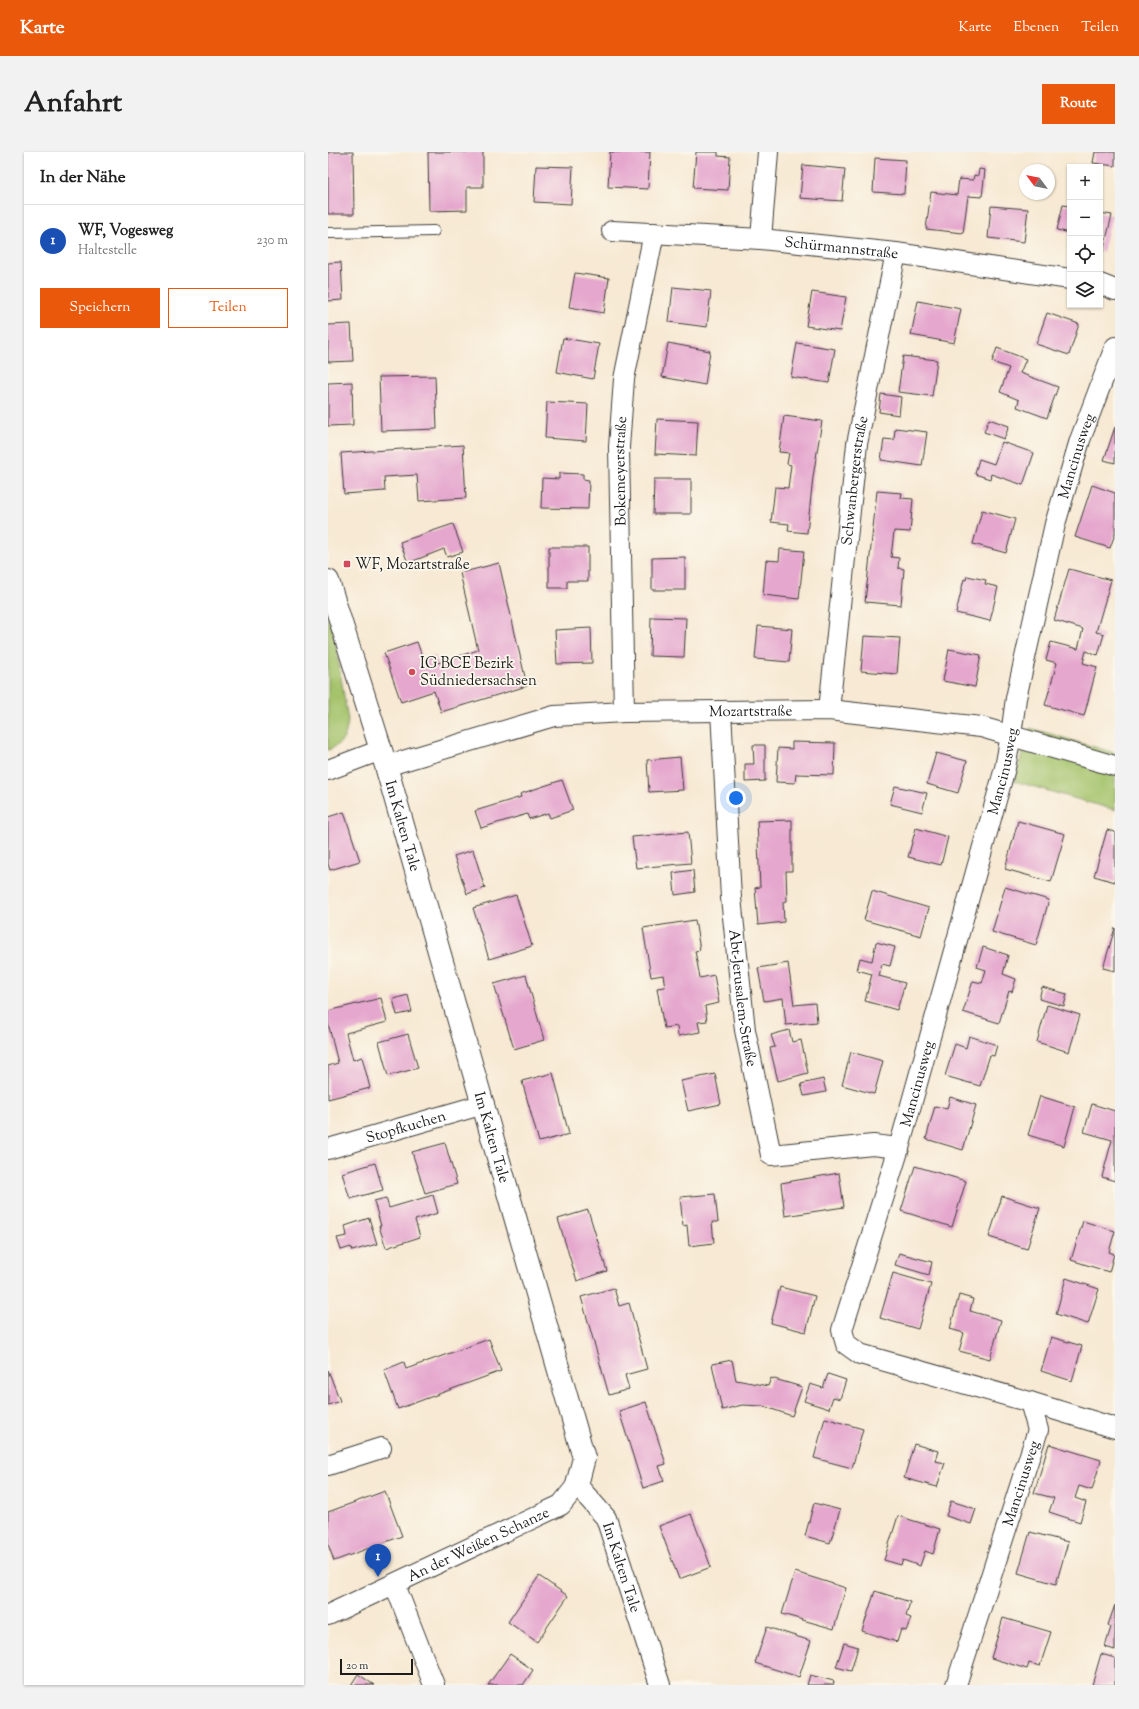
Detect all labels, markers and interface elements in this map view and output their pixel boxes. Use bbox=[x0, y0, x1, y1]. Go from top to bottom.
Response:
text: Karte bbox=[20, 15, 65, 42]
text: Karte bbox=[959, 18, 992, 38]
text: Ebenen bbox=[1014, 18, 1059, 38]
text: Teilen bbox=[1081, 18, 1119, 38]
text: Anfahrt bbox=[24, 84, 122, 124]
button: Route bbox=[1042, 84, 1115, 124]
north arrow bbox=[1019, 164, 1055, 200]
map controls bbox=[1067, 164, 1103, 308]
button: + bbox=[1067, 164, 1103, 200]
text: In der Nähe bbox=[40, 166, 126, 190]
button: − bbox=[1067, 200, 1103, 236]
text: WF, Vogesweg bbox=[78, 221, 173, 242]
text: 1 bbox=[51, 232, 55, 250]
text: 230 m bbox=[256, 232, 288, 250]
street label: Schürmannstraße bbox=[783, 232, 899, 265]
button: locate bbox=[1067, 236, 1103, 272]
text: Haltestelle bbox=[78, 242, 137, 260]
button: layers bbox=[1067, 272, 1103, 308]
button: Speichern bbox=[40, 288, 160, 328]
button: Teilen bbox=[168, 288, 288, 328]
street label: Mancinusweg bbox=[1054, 411, 1101, 502]
street label: Schwanbergerstraße bbox=[837, 414, 875, 546]
street label: Bokemeyerstraße bbox=[610, 416, 633, 526]
place label: WF, Mozartstraße bbox=[355, 555, 470, 576]
marker: WF, Mozartstraße bbox=[342, 559, 352, 569]
place label: IG BCE Bezirk Südniedersachsen bbox=[420, 654, 537, 692]
marker: IG BCE Bezirk Südniedersachsen bbox=[407, 667, 417, 677]
street label: Mozartstraße bbox=[709, 701, 792, 723]
street label: Mancinusweg bbox=[983, 727, 1024, 818]
street label: Im Kalten Tale bbox=[379, 778, 425, 874]
your location bbox=[726, 788, 746, 808]
street label: Abt-Jerusalem-Straße bbox=[722, 928, 761, 1069]
street label: Mancinusweg bbox=[896, 1038, 940, 1130]
street label: Im Kalten Tale bbox=[468, 1090, 514, 1186]
street label: Stopfkuchen bbox=[364, 1106, 449, 1150]
street label: Mancinusweg bbox=[999, 1438, 1046, 1529]
street label: An der Weißen Schanze bbox=[404, 1503, 553, 1588]
street label: Im Kalten Tale bbox=[596, 1520, 645, 1616]
pin: 1 bbox=[365, 1544, 391, 1577]
scale bar bbox=[340, 1657, 413, 1676]
text: 20 m bbox=[346, 1658, 368, 1674]

